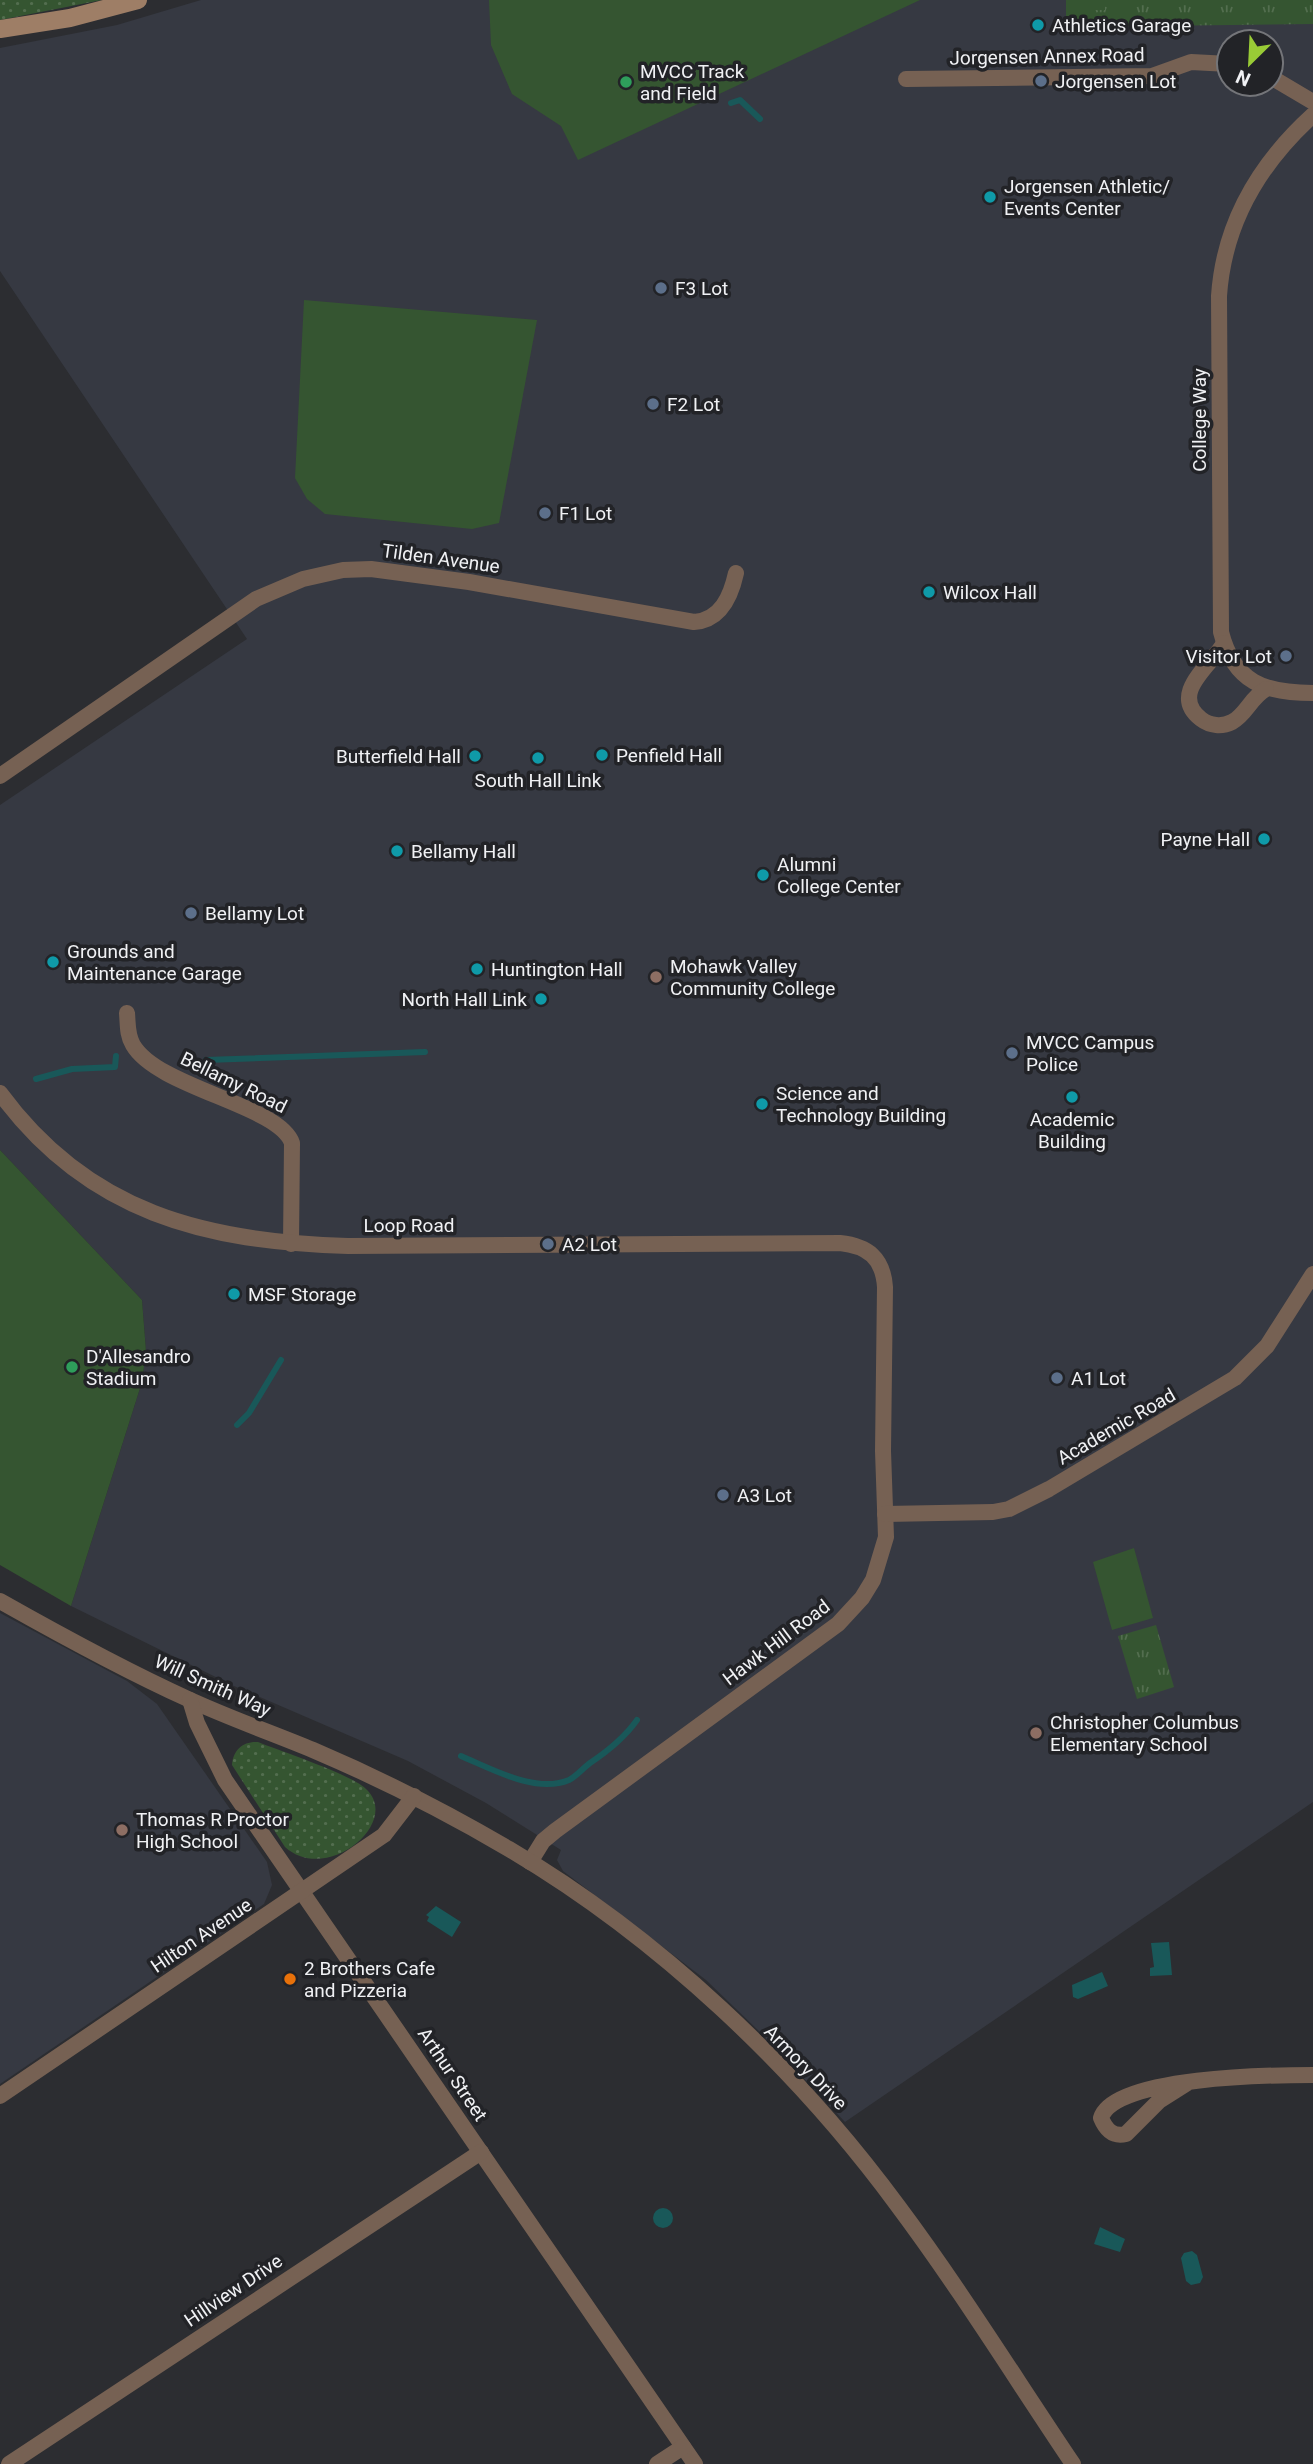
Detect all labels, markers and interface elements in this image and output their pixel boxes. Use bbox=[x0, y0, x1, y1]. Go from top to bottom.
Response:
place label: Athletics Garage bbox=[1052, 14, 1191, 37]
marker: Athletics Garage bbox=[1030, 17, 1046, 33]
north arrow bbox=[1215, 28, 1285, 98]
street label: Jorgensen Annex Road bbox=[949, 43, 1145, 70]
place label: MVCC Track and Field bbox=[640, 60, 745, 105]
text: N bbox=[1232, 65, 1254, 91]
place label: Jorgensen Lot bbox=[1055, 70, 1176, 93]
marker: Jorgensen Lot bbox=[1033, 73, 1049, 89]
marker: MVCC Track and Field bbox=[618, 74, 634, 90]
place label: Jorgensen Athletic/ Events Center bbox=[1004, 175, 1170, 220]
marker: Jorgensen Athletic/ Events Center bbox=[982, 189, 998, 205]
place label: F3 Lot bbox=[675, 277, 728, 300]
marker: F3 Lot bbox=[653, 280, 669, 296]
street label: College Way bbox=[1188, 368, 1211, 472]
place label: F2 Lot bbox=[667, 393, 720, 416]
marker: F2 Lot bbox=[645, 396, 661, 412]
place label: F1 Lot bbox=[559, 502, 612, 525]
marker: F1 Lot bbox=[537, 505, 553, 521]
street label: Tilden Avenue bbox=[381, 539, 501, 578]
place label: Wilcox Hall bbox=[943, 581, 1037, 604]
marker: Wilcox Hall bbox=[921, 584, 937, 600]
place label: Visitor Lot bbox=[1186, 645, 1272, 668]
marker: Visitor Lot bbox=[1278, 648, 1294, 664]
place label: Penfield Hall bbox=[616, 744, 722, 767]
place label: Butterfield Hall bbox=[336, 745, 461, 768]
marker: Penfield Hall bbox=[594, 747, 610, 763]
marker: Butterfield Hall bbox=[467, 748, 483, 764]
marker: South Hall Link bbox=[530, 750, 546, 766]
place label: South Hall Link bbox=[475, 769, 602, 792]
place label: Payne Hall bbox=[1161, 828, 1250, 851]
marker: Payne Hall bbox=[1256, 831, 1272, 847]
place label: Bellamy Hall bbox=[411, 840, 516, 863]
marker: Bellamy Hall bbox=[389, 843, 405, 859]
place label: Alumni College Center bbox=[777, 853, 901, 898]
marker: Alumni College Center bbox=[755, 867, 771, 883]
place label: Bellamy Lot bbox=[205, 902, 304, 925]
marker: Bellamy Lot bbox=[183, 905, 199, 921]
place label: Grounds and Maintenance Garage bbox=[67, 940, 242, 985]
marker: Grounds and Maintenance Garage bbox=[45, 954, 61, 970]
place label: Mohawk Valley Community College bbox=[670, 955, 835, 1000]
place label: Huntington Hall bbox=[491, 958, 623, 981]
marker: Huntington Hall bbox=[469, 961, 485, 977]
marker: Mohawk Valley Community College bbox=[648, 969, 664, 985]
place label: North Hall Link bbox=[401, 988, 527, 1011]
marker: North Hall Link bbox=[533, 991, 549, 1007]
place label: MVCC Campus Police bbox=[1026, 1031, 1154, 1076]
marker: MVCC Campus Police bbox=[1004, 1045, 1020, 1061]
street label: Bellamy Road bbox=[177, 1047, 291, 1118]
place label: Science and Technology Building bbox=[776, 1082, 946, 1127]
marker: Academic Building bbox=[1064, 1089, 1080, 1105]
marker: Science and Technology Building bbox=[754, 1096, 770, 1112]
place label: Academic Building bbox=[1030, 1108, 1114, 1153]
street label: Loop Road bbox=[364, 1214, 454, 1237]
place label: A2 Lot bbox=[562, 1233, 617, 1256]
marker: A2 Lot bbox=[540, 1236, 556, 1252]
place label: MSF Storage bbox=[248, 1283, 356, 1306]
marker: MSF Storage bbox=[226, 1286, 242, 1302]
place label: D'Allesandro Stadium bbox=[86, 1345, 191, 1390]
marker: D'Allesandro Stadium bbox=[64, 1359, 80, 1375]
place label: A1 Lot bbox=[1071, 1367, 1126, 1390]
marker: A1 Lot bbox=[1049, 1370, 1065, 1386]
street label: Academic Road bbox=[1053, 1383, 1180, 1470]
place label: A3 Lot bbox=[737, 1484, 792, 1507]
marker: A3 Lot bbox=[715, 1487, 731, 1503]
street label: Hawk Hill Road bbox=[718, 1595, 834, 1690]
street label: Will Smith Way bbox=[151, 1650, 275, 1721]
place label: Christopher Columbus Elementary School bbox=[1050, 1711, 1239, 1756]
marker: Christopher Columbus Elementary School bbox=[1028, 1725, 1044, 1741]
place label: Thomas R Proctor High School bbox=[136, 1808, 289, 1853]
marker: Thomas R Proctor High School bbox=[114, 1822, 130, 1838]
street label: Hilton Avenue bbox=[146, 1893, 256, 1978]
place label: 2 Brothers Cafe and Pizzeria bbox=[304, 1957, 435, 2002]
marker: 2 Brothers Cafe and Pizzeria bbox=[282, 1971, 298, 1987]
street label: Armory Drive bbox=[759, 2020, 852, 2115]
street label: Arthur Street bbox=[413, 2023, 492, 2125]
street label: Hillview Drive bbox=[180, 2249, 287, 2332]

